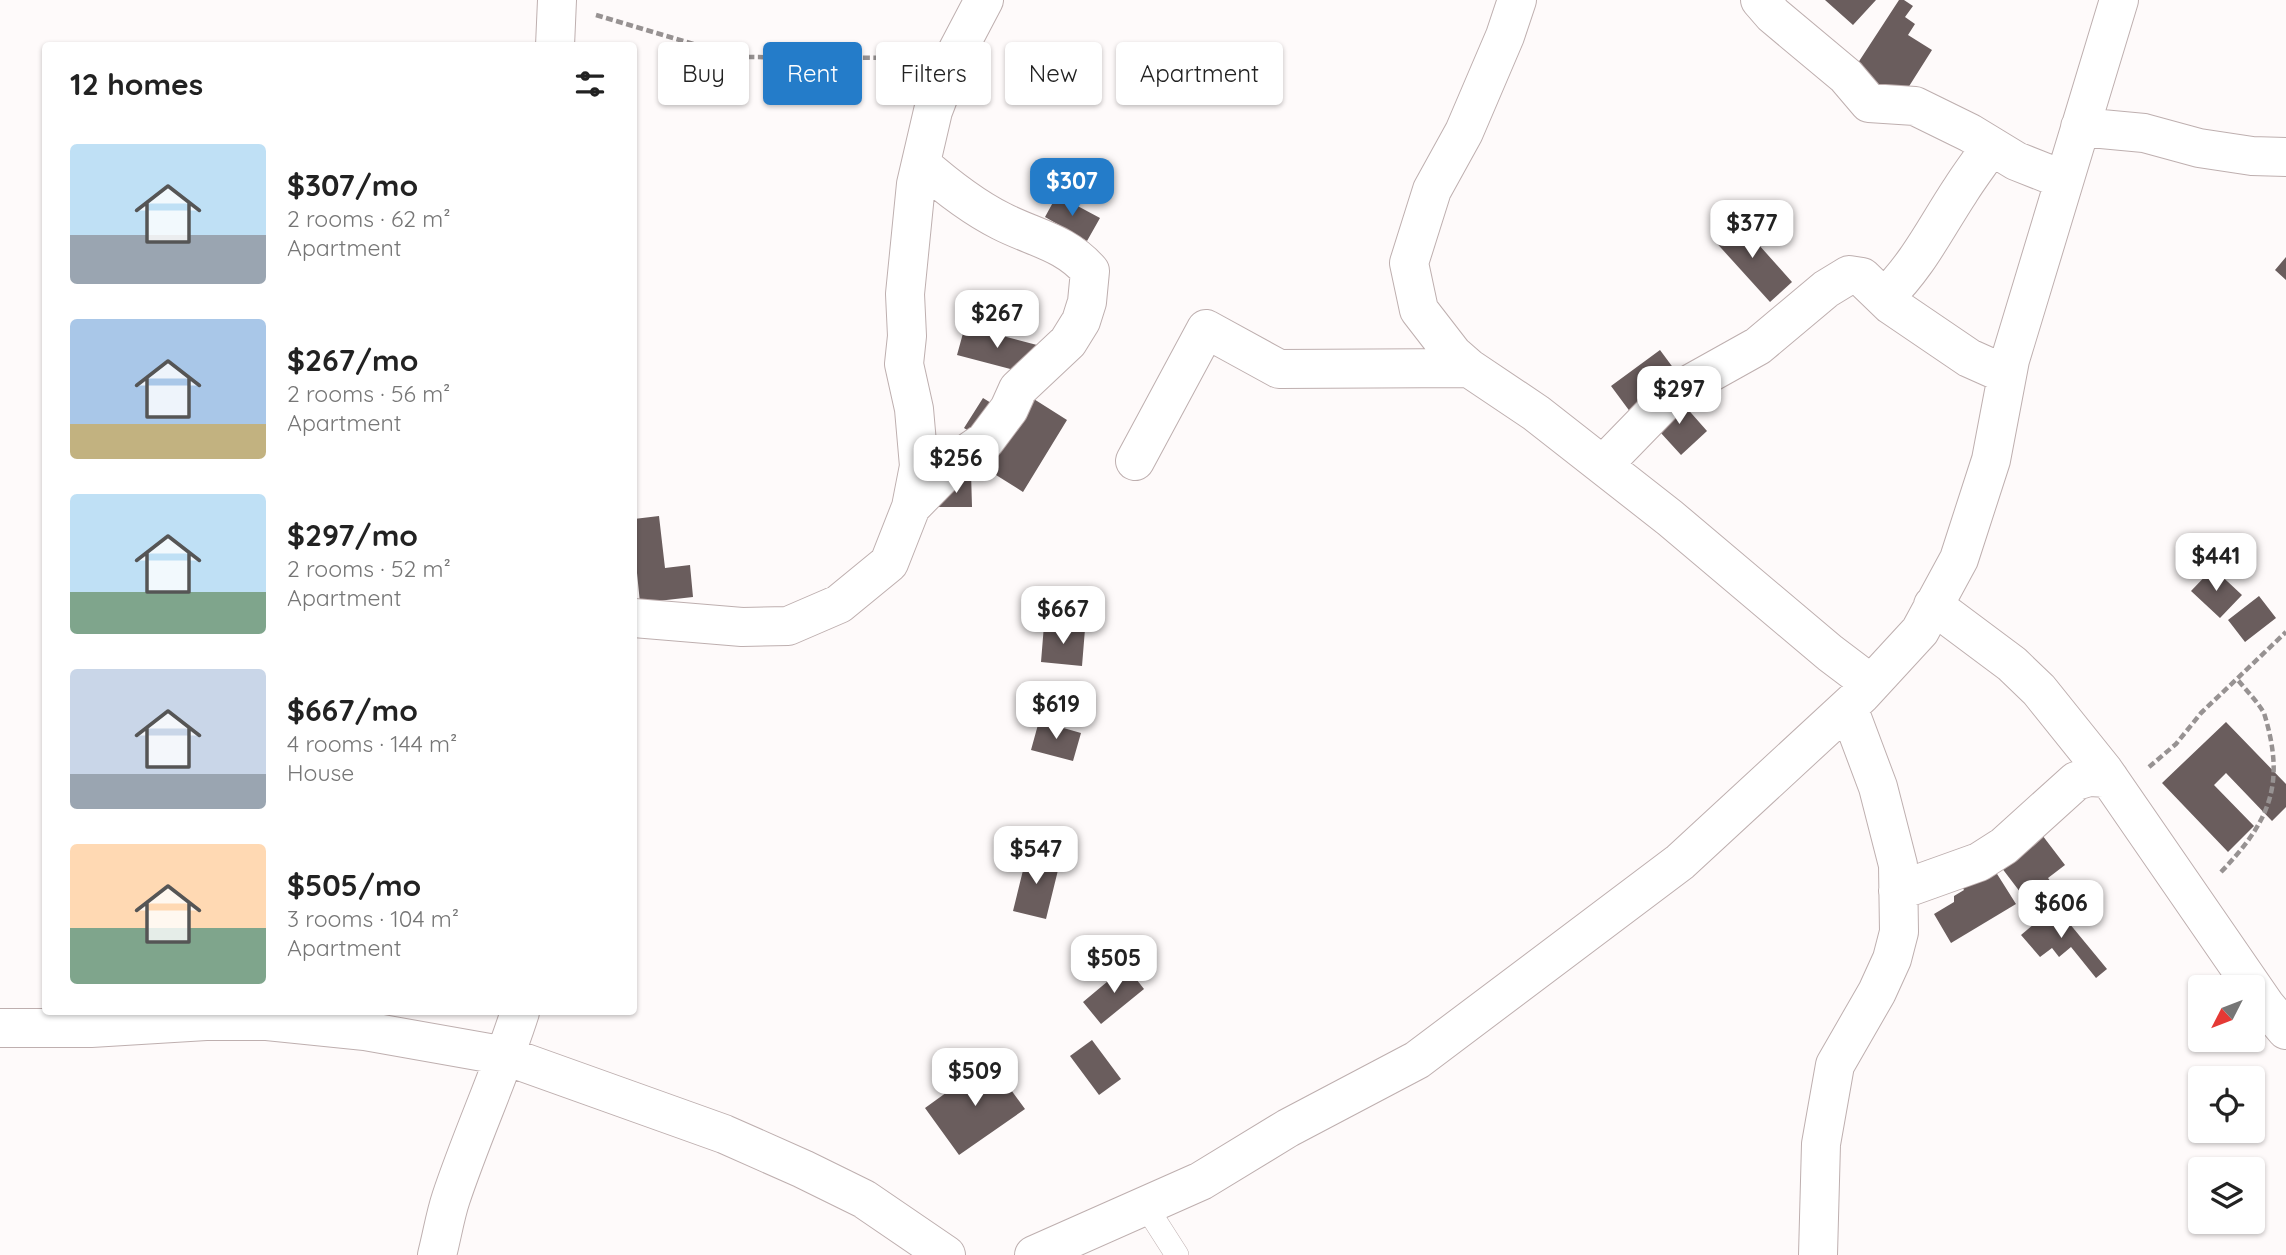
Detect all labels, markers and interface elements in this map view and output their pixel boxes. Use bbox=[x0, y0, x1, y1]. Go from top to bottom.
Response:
chip: Buy bbox=[658, 42, 749, 105]
chip: Rent bbox=[763, 42, 862, 105]
chip: Filters bbox=[876, 42, 991, 105]
chip: New bbox=[1005, 42, 1102, 105]
chip: Apartment bbox=[1116, 42, 1283, 105]
text: 12 homes bbox=[70, 65, 203, 103]
icon: filters bbox=[571, 65, 609, 103]
pin: $307 bbox=[1031, 158, 1113, 218]
text: $307/mo bbox=[287, 166, 418, 204]
text: $307 bbox=[1046, 166, 1098, 195]
icon: home bbox=[126, 172, 210, 256]
pin: $377 bbox=[1711, 201, 1793, 260]
text: 2 rooms · 62 m² bbox=[287, 204, 451, 233]
text: $377 bbox=[1726, 208, 1778, 237]
text: Apartment bbox=[287, 233, 401, 262]
pin: $267 bbox=[956, 290, 1038, 350]
text: $267 bbox=[971, 298, 1023, 327]
text: $267/mo bbox=[287, 341, 418, 379]
icon: home bbox=[126, 347, 210, 431]
pin: $297 bbox=[1638, 366, 1720, 426]
text: $297 bbox=[1653, 374, 1705, 403]
text: 2 rooms · 56 m² bbox=[287, 379, 450, 408]
text: Apartment bbox=[287, 408, 401, 437]
pin: $256 bbox=[915, 435, 997, 495]
text: $256 bbox=[930, 443, 982, 472]
text: $297/mo bbox=[287, 516, 418, 554]
icon: home bbox=[126, 522, 210, 606]
pin: $441 bbox=[2175, 534, 2257, 593]
text: $441 bbox=[2191, 541, 2241, 570]
text: 2 rooms · 52 m² bbox=[287, 554, 451, 583]
text: Apartment bbox=[287, 583, 401, 612]
pin: $667 bbox=[1022, 586, 1104, 646]
text: $667 bbox=[1037, 594, 1089, 623]
pin: $619 bbox=[1015, 682, 1097, 741]
text: $619 bbox=[1032, 689, 1080, 718]
text: $667/mo bbox=[287, 691, 418, 729]
icon: home bbox=[126, 697, 210, 781]
text: 4 rooms · 144 m² bbox=[287, 729, 457, 758]
text: House bbox=[287, 758, 354, 787]
pin: $547 bbox=[995, 826, 1077, 886]
text: $547 bbox=[1010, 834, 1062, 863]
text: $505/mo bbox=[287, 866, 421, 904]
icon: home bbox=[126, 872, 210, 956]
pin: $606 bbox=[2020, 880, 2102, 940]
text: $606 bbox=[2034, 888, 2088, 917]
text: 3 rooms · 104 m² bbox=[287, 904, 459, 933]
text: Apartment bbox=[287, 933, 401, 962]
pin: $505 bbox=[1073, 936, 1155, 995]
text: $505 bbox=[1087, 943, 1141, 972]
north arrow bbox=[2188, 975, 2264, 1052]
map controls bbox=[2188, 975, 2265, 1234]
pin: $509 bbox=[934, 1048, 1016, 1108]
text: $509 bbox=[948, 1056, 1002, 1085]
button: locate bbox=[2188, 1066, 2265, 1143]
button: layers bbox=[2188, 1157, 2265, 1234]

